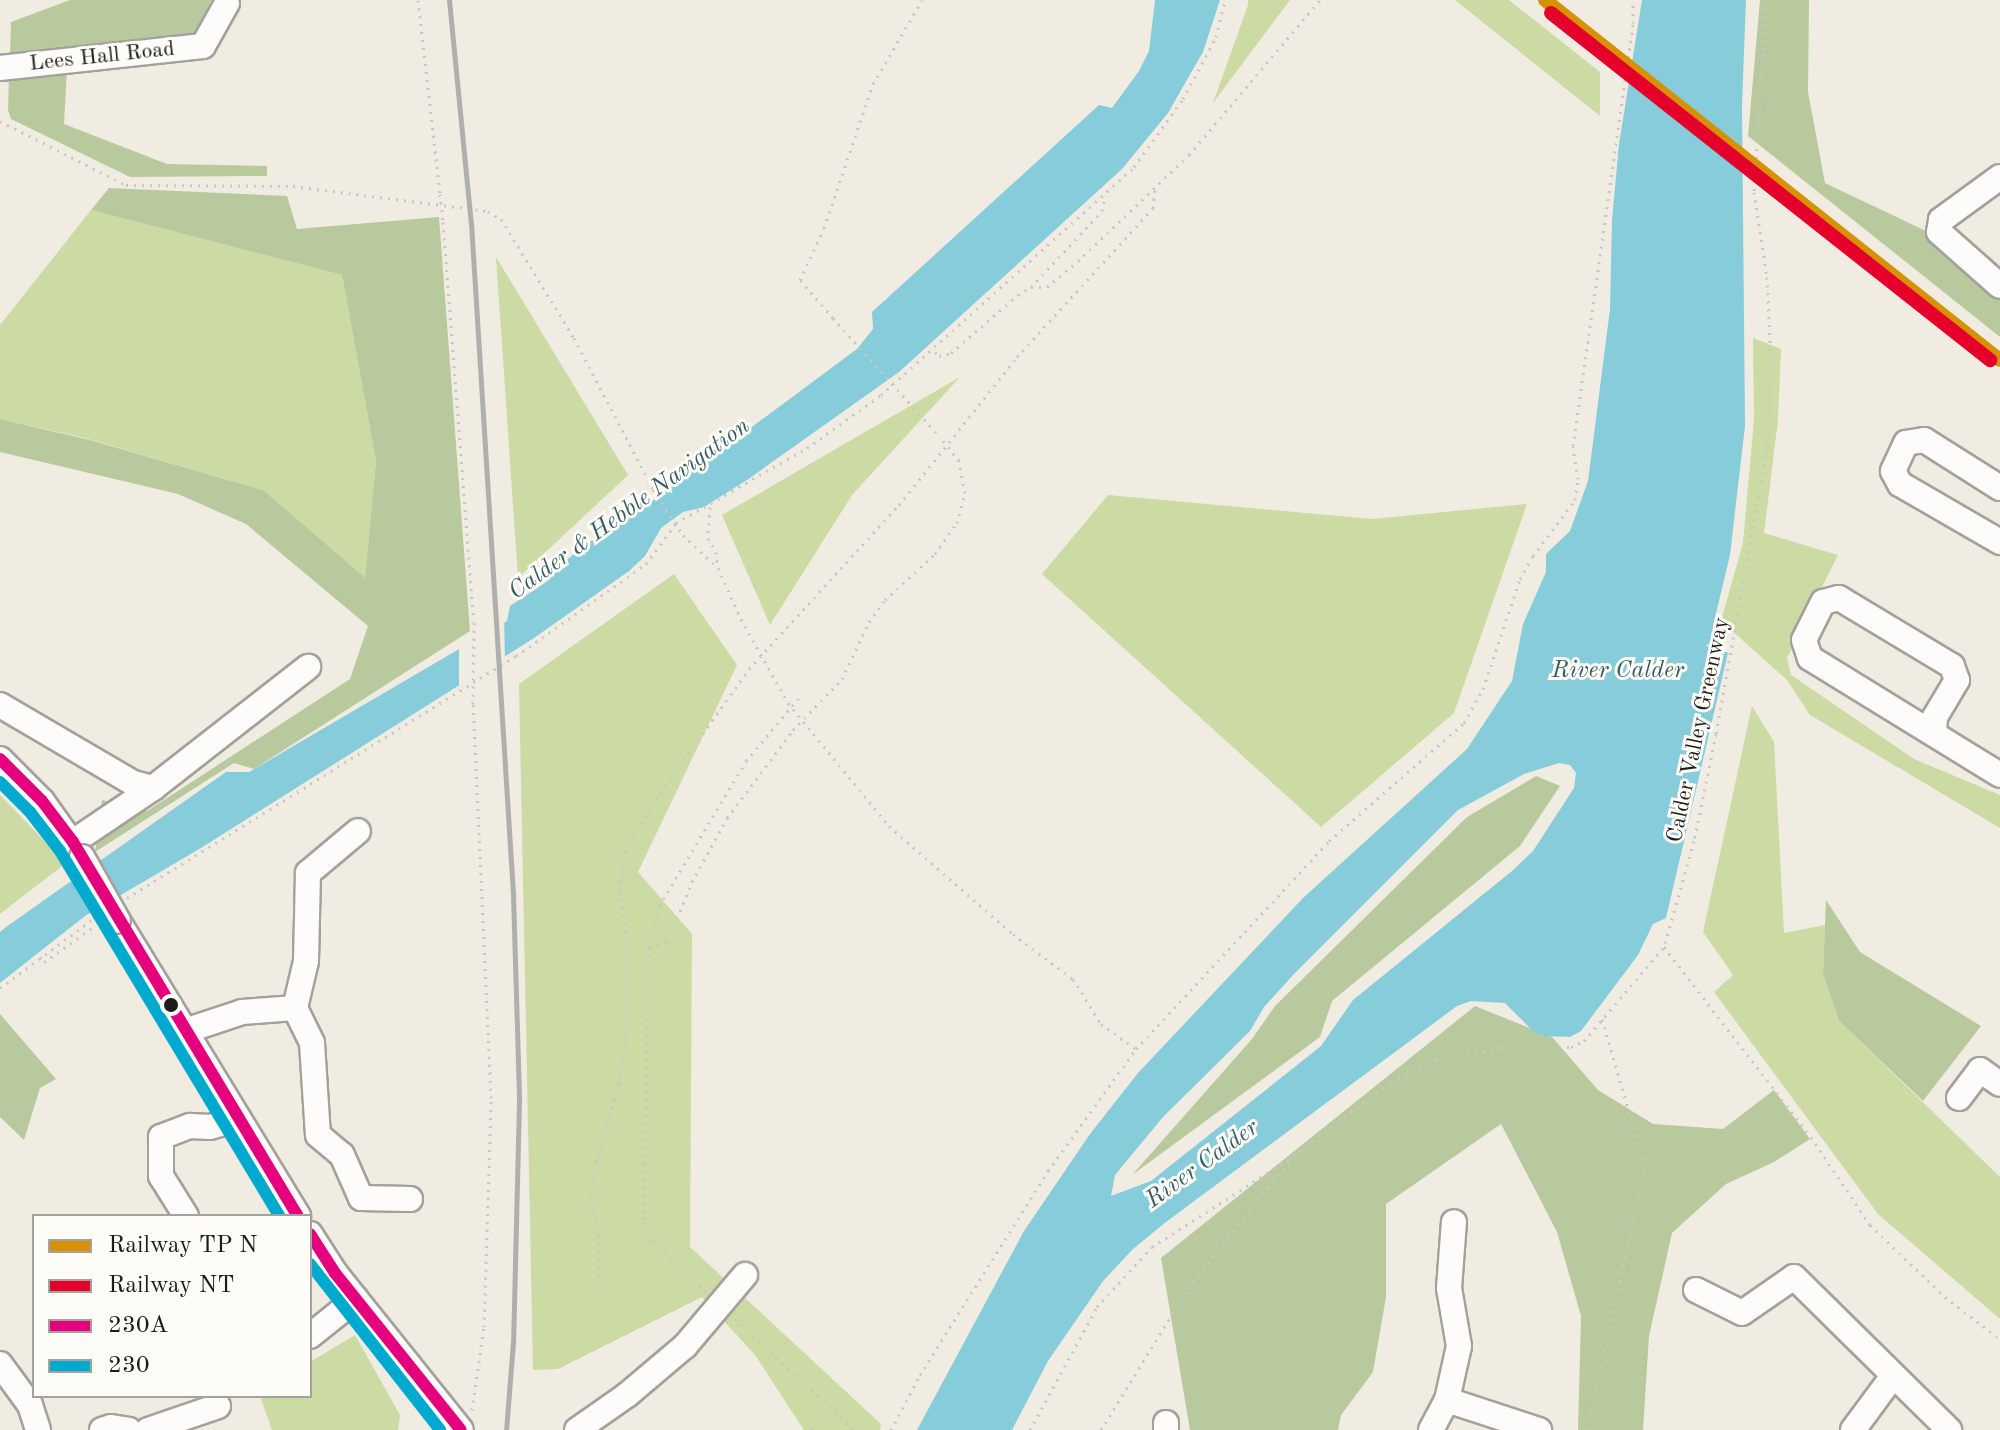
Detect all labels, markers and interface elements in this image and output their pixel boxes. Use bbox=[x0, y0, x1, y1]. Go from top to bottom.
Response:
street label: Lees Hall Road bbox=[28, 36, 176, 78]
water label: Calder & Hebble Navigation bbox=[504, 413, 756, 607]
street label: Calder Valley Greenway bbox=[1662, 615, 1736, 845]
water label: River Calder bbox=[1552, 658, 1684, 686]
unlabelled marker bbox=[163, 997, 179, 1013]
water label: River Calder bbox=[1141, 1114, 1265, 1216]
legend bbox=[32, 1214, 312, 1398]
text: Railway TP N bbox=[108, 1234, 257, 1258]
text: Railway NT bbox=[108, 1274, 234, 1298]
text: 230A bbox=[108, 1314, 168, 1338]
text: 230 bbox=[108, 1354, 150, 1378]

